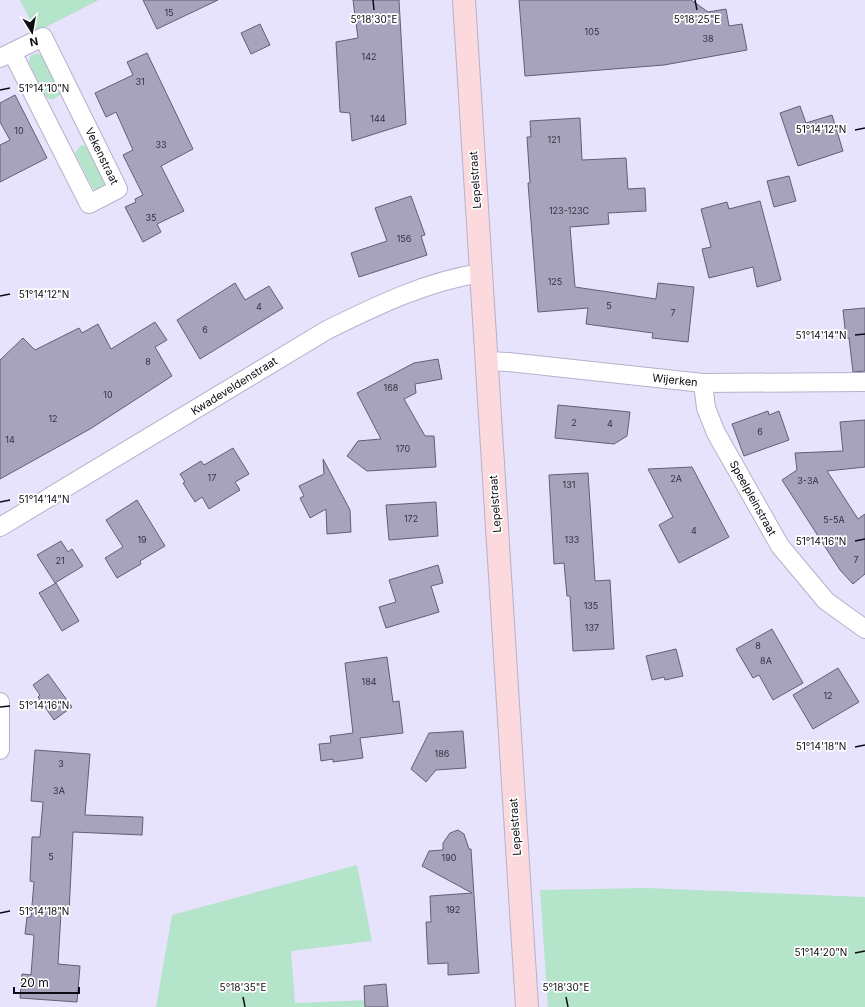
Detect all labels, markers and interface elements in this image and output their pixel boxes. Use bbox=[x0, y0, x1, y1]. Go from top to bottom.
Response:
house number: 15 bbox=[164, 7, 174, 18]
north arrow bbox=[12, 12, 52, 52]
text: 5°18'30"E bbox=[350, 13, 398, 25]
text: 5°18'25"E bbox=[674, 13, 720, 25]
house number: 105 bbox=[585, 26, 599, 37]
house number: 38 bbox=[702, 33, 714, 44]
text: N bbox=[28, 34, 39, 49]
house number: 142 bbox=[362, 51, 376, 62]
house number: 31 bbox=[135, 76, 145, 87]
text: 51°14'10"N bbox=[19, 82, 69, 94]
house number: 144 bbox=[370, 113, 386, 124]
text: 51°14'12"N bbox=[796, 123, 846, 135]
house number: 10 bbox=[14, 125, 24, 136]
street label: Vekenstraat bbox=[82, 125, 122, 187]
house number: 121 bbox=[548, 134, 560, 145]
house number: 33 bbox=[155, 139, 167, 150]
street label: Lepelstraat bbox=[466, 150, 484, 209]
house number: 123-123C bbox=[549, 205, 589, 216]
house number: 35 bbox=[145, 212, 157, 223]
house number: 156 bbox=[397, 233, 412, 244]
house number: 125 bbox=[548, 276, 562, 287]
text: 51°14'12"N bbox=[19, 288, 69, 300]
house number: 5 bbox=[606, 300, 612, 311]
house number: 4 bbox=[256, 301, 262, 312]
house number: 7 bbox=[670, 307, 676, 318]
house number: 6 bbox=[202, 324, 208, 335]
text: 51°14'14"N bbox=[796, 329, 846, 341]
street label: Kwadeveldenstraat bbox=[188, 354, 280, 418]
house number: 8 bbox=[145, 356, 151, 367]
street label: Wijerken bbox=[652, 371, 698, 389]
house number: 168 bbox=[384, 382, 399, 393]
house number: 10 bbox=[103, 389, 113, 400]
house number: 12 bbox=[48, 413, 58, 424]
house number: 2 bbox=[571, 417, 577, 428]
house number: 4 bbox=[607, 418, 613, 429]
house number: 6 bbox=[757, 426, 763, 437]
house number: 14 bbox=[5, 434, 15, 445]
house number: 170 bbox=[396, 443, 410, 454]
street label: Speelpleinstraat bbox=[727, 458, 780, 538]
house number: 17 bbox=[208, 472, 216, 483]
house number: 2A bbox=[670, 473, 682, 484]
street label: Lepelstraat bbox=[486, 474, 504, 533]
house number: 3-3A bbox=[797, 475, 819, 486]
house number: 131 bbox=[563, 479, 575, 490]
text: 51°14'14"N bbox=[19, 493, 69, 505]
house number: 172 bbox=[404, 513, 418, 524]
house number: 5-5A bbox=[823, 514, 845, 525]
house number: 4 bbox=[691, 525, 697, 536]
house number: 19 bbox=[137, 534, 147, 545]
house number: 133 bbox=[565, 534, 580, 545]
text: 51°14'16"N bbox=[796, 535, 846, 547]
house number: 7 bbox=[853, 554, 859, 565]
house number: 21 bbox=[55, 555, 65, 566]
house number: 135 bbox=[584, 600, 598, 611]
house number: 137 bbox=[585, 622, 599, 633]
house number: 8 bbox=[755, 640, 761, 651]
house number: 8A bbox=[760, 655, 772, 666]
house number: 184 bbox=[361, 676, 377, 687]
house number: 12 bbox=[823, 690, 833, 701]
text: 51°14'16"N bbox=[19, 699, 69, 711]
text: 51°14'18"N bbox=[796, 740, 846, 752]
house number: 186 bbox=[435, 748, 450, 759]
house number: 3 bbox=[58, 758, 64, 769]
house number: 3A bbox=[53, 785, 65, 796]
street label: Lepelstraat bbox=[506, 797, 524, 856]
house number: 5 bbox=[48, 851, 54, 862]
house number: 190 bbox=[442, 852, 457, 863]
house number: 192 bbox=[446, 904, 460, 915]
text: 51°14'18"N bbox=[19, 905, 69, 917]
text: 51°14'20"N bbox=[795, 946, 847, 958]
scale bar bbox=[14, 969, 79, 995]
text: 20 m bbox=[20, 975, 49, 990]
text: 5°18'35"E bbox=[220, 981, 266, 993]
text: 5°18'30"E bbox=[542, 981, 590, 993]

